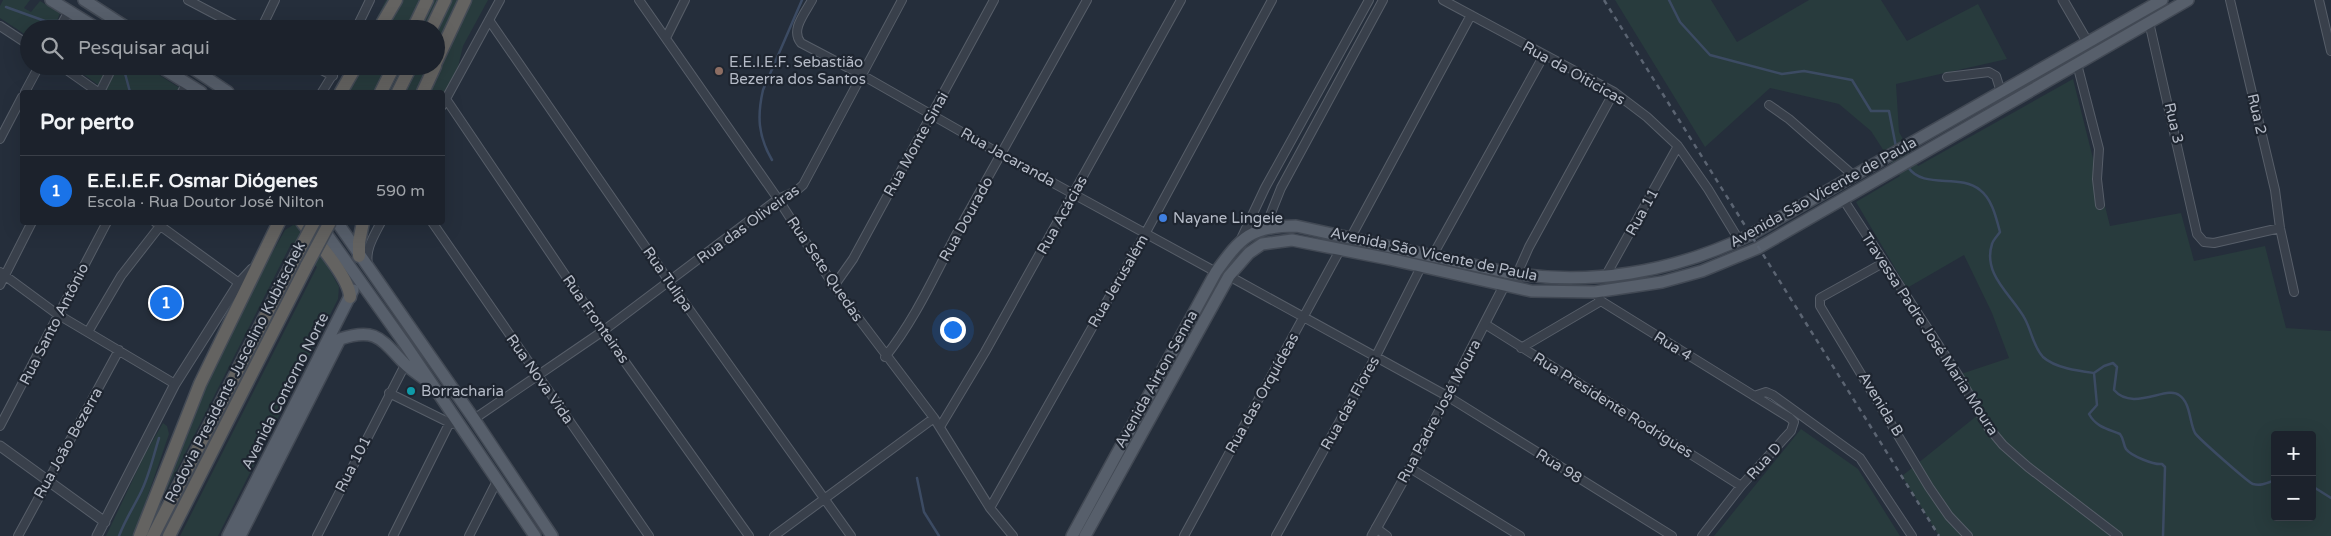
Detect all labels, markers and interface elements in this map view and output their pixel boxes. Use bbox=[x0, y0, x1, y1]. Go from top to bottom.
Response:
search box bbox=[20, 20, 445, 75]
icon: search bbox=[38, 34, 66, 62]
text: Pesquisar aqui bbox=[78, 37, 210, 59]
street label: Rua da Oiticicas bbox=[1520, 37, 1628, 109]
place label: E.E.I.E.F. Sebastião Bezerra dos Santos bbox=[729, 53, 866, 88]
marker: E.E.I.E.F. Sebastião Bezerra dos Santos bbox=[713, 65, 725, 77]
street label: Rua Monte Sinai bbox=[880, 89, 952, 199]
street label: Rua 2 bbox=[2244, 92, 2270, 136]
street label: Rua 3 bbox=[2161, 101, 2187, 145]
text: Por perto bbox=[40, 110, 134, 135]
street label: Rua Jacaranda bbox=[958, 124, 1058, 190]
street label: Avenida São Vicente de Paula bbox=[1726, 133, 1920, 251]
text: E.E.I.E.F. Osmar Diógenes bbox=[87, 170, 318, 192]
street label: Rua Dourado bbox=[935, 173, 997, 265]
street label: Rua Acácias bbox=[1033, 173, 1091, 257]
text: 1 bbox=[51, 181, 61, 201]
text: 590 m bbox=[376, 181, 425, 201]
street label: Rua das Oliveiras bbox=[693, 181, 803, 267]
street label: Rua 11 bbox=[1622, 185, 1662, 239]
text: Escola · Rua Doutor José Nilton bbox=[87, 192, 324, 212]
place label: Nayane Lingeie bbox=[1173, 209, 1283, 227]
marker: Nayane Lingeie bbox=[1157, 212, 1169, 224]
street label: Rua Sete Quedas bbox=[783, 213, 867, 325]
street label: Avenida São Vicente de Paula bbox=[1329, 223, 1539, 285]
street label: Travessa Padre José Maria Moura bbox=[1858, 229, 2002, 439]
street label: Rua Jerusalém bbox=[1084, 231, 1152, 331]
street label: Rodovia Presidente Juscelino Kubitschek bbox=[161, 238, 309, 506]
street label: Rua Tulipa bbox=[639, 243, 697, 315]
street label: Rua Santo Antônio bbox=[16, 260, 92, 388]
street label: Rua Fronteiras bbox=[559, 271, 633, 367]
pin: 1 bbox=[150, 284, 182, 322]
street label: Avenida Airton Senna bbox=[1111, 307, 1201, 451]
street label: Avenida Contorno Norte bbox=[238, 310, 332, 472]
your location bbox=[940, 317, 966, 343]
street label: Rua 4 bbox=[1651, 327, 1695, 365]
street label: Rua das Orquídeas bbox=[1221, 330, 1303, 456]
street label: Rua Nova Vida bbox=[502, 331, 578, 427]
street label: Rua Padre José Moura bbox=[1393, 336, 1485, 486]
street label: Rua Presidente Rodrigues bbox=[1530, 348, 1696, 462]
street label: Rua das Flores bbox=[1317, 353, 1383, 453]
street label: Avenida B bbox=[1855, 368, 1907, 440]
place label: Borracharia bbox=[421, 382, 504, 400]
street label: Rua João Bezerra bbox=[30, 384, 106, 502]
marker: Borracharia bbox=[405, 385, 417, 397]
map controls bbox=[2271, 431, 2316, 521]
button: + bbox=[2271, 431, 2316, 476]
street label: Rua 101 bbox=[331, 433, 375, 495]
street label: Rua D bbox=[1743, 439, 1785, 483]
street label: Rua 98 bbox=[1533, 445, 1585, 487]
button: − bbox=[2271, 476, 2316, 521]

